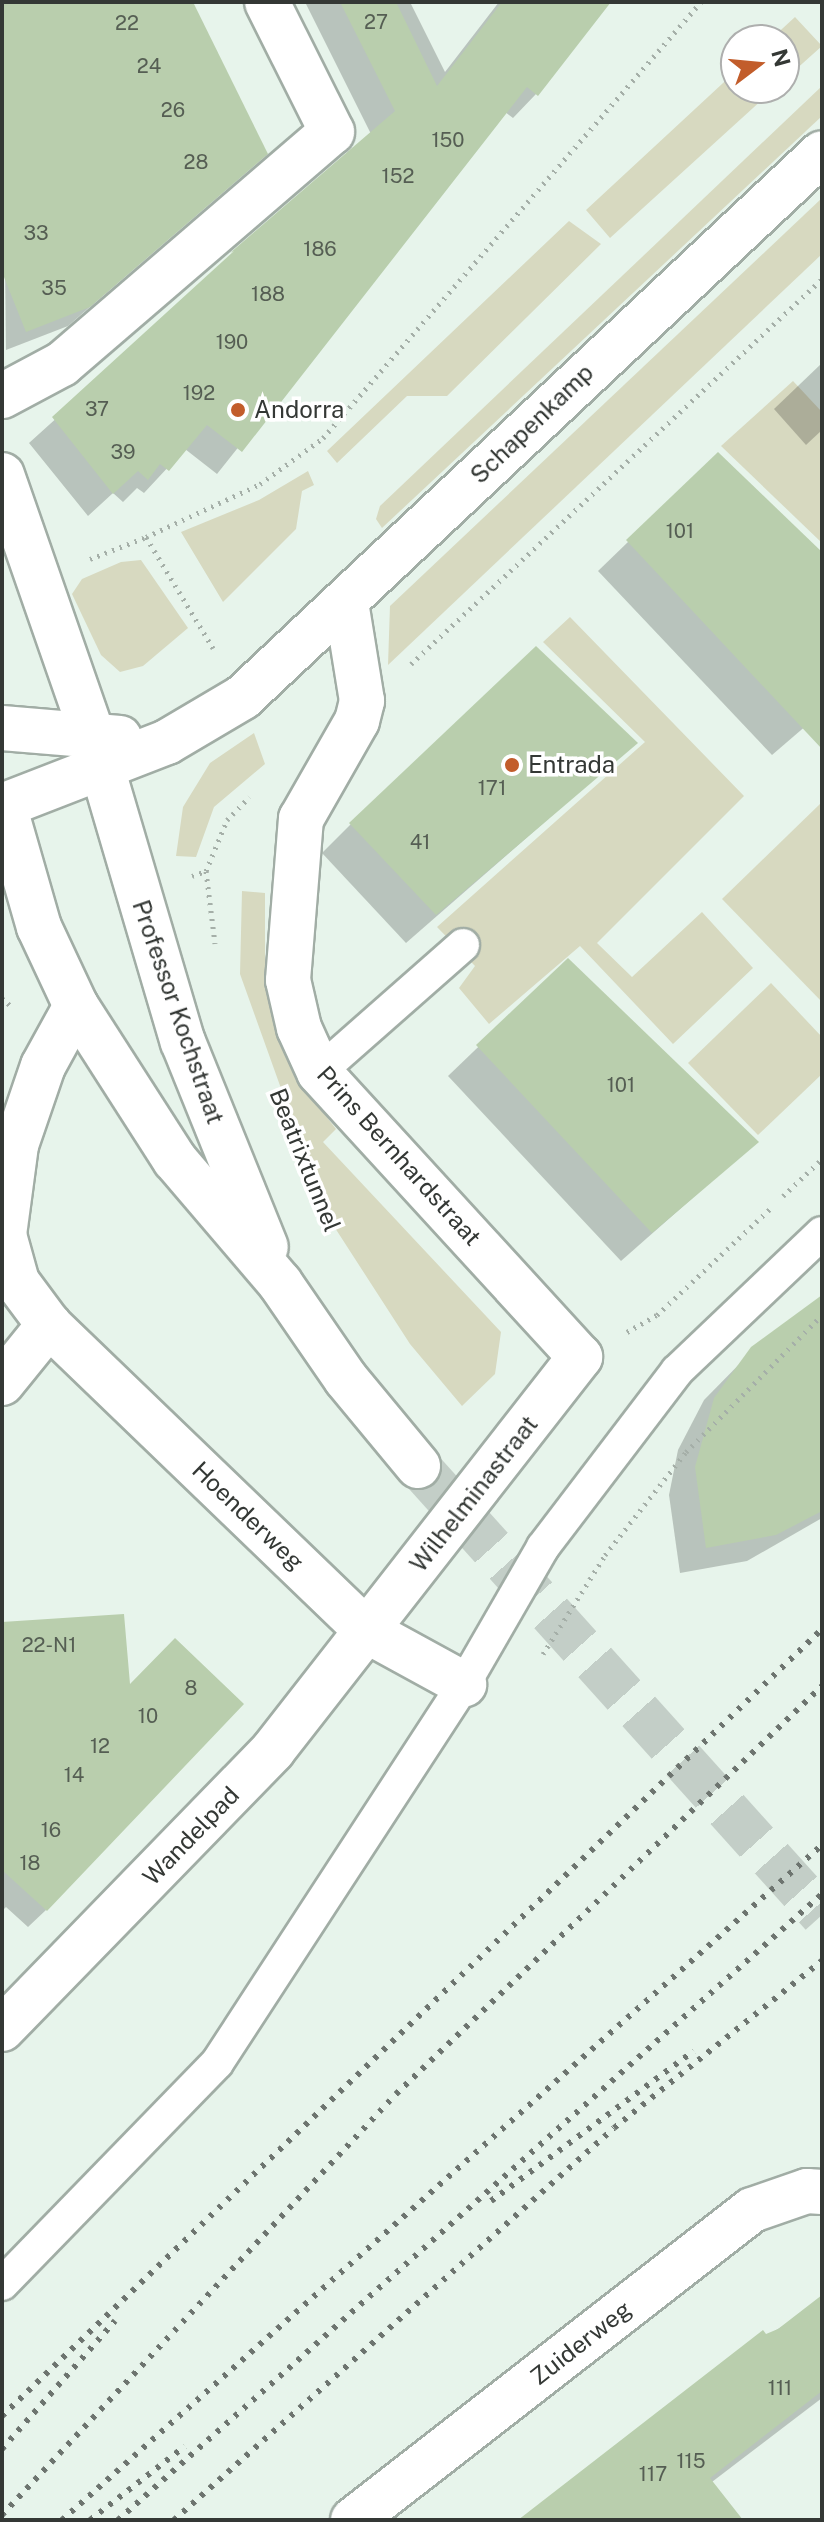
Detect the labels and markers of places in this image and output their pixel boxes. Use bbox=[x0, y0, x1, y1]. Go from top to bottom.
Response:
place label: Andorra bbox=[254, 396, 344, 424]
marker: Andorra bbox=[229, 401, 247, 419]
place label: Entrada bbox=[528, 751, 615, 779]
marker: Entrada bbox=[503, 756, 521, 774]

